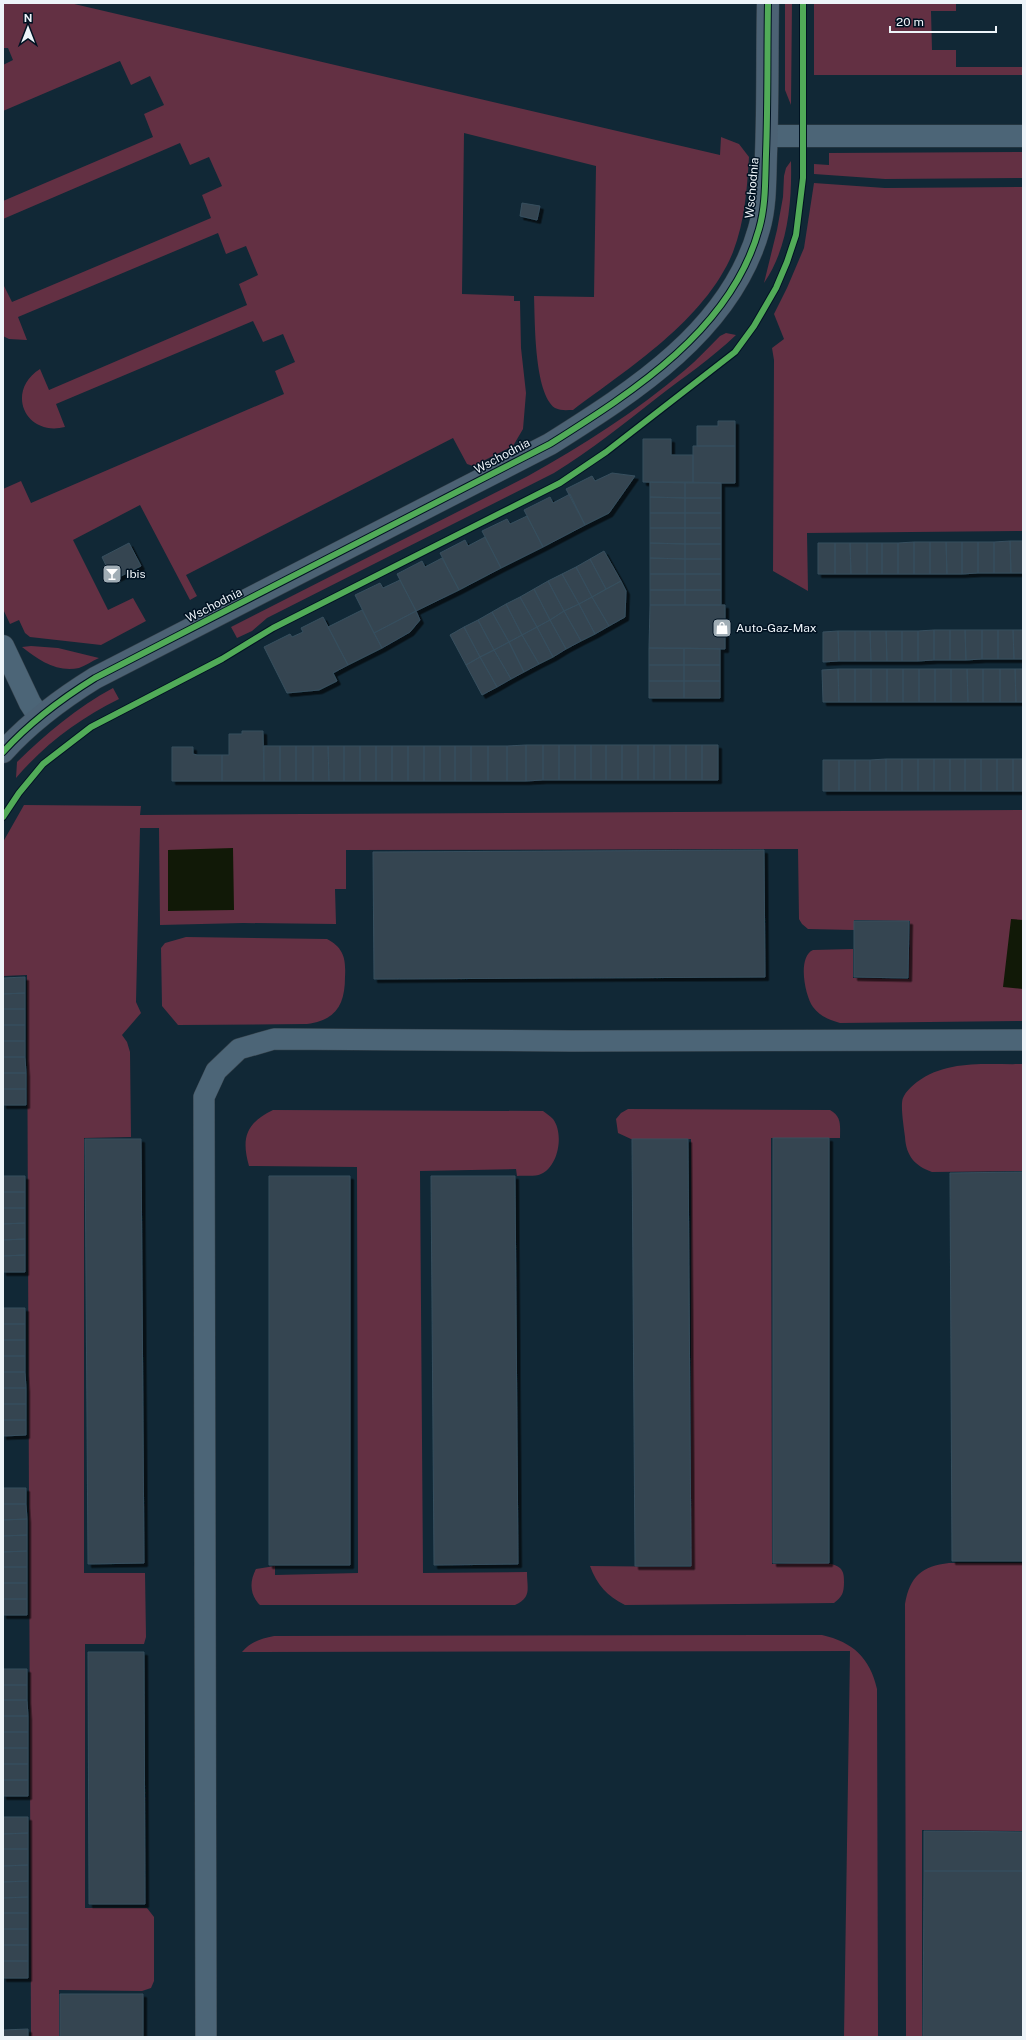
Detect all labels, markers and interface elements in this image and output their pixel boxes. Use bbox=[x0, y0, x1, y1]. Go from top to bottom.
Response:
north arrow bbox=[8, 8, 48, 48]
scale bar bbox=[890, 8, 996, 34]
text: N bbox=[24, 12, 32, 24]
text: 20 m bbox=[896, 15, 924, 29]
street label: Wschodnia bbox=[742, 157, 762, 219]
street label: Wschodnia bbox=[472, 435, 532, 477]
bar icon: Ibis bbox=[101, 563, 123, 585]
place label: Ibis bbox=[126, 567, 146, 581]
street label: Wschodnia bbox=[184, 585, 244, 625]
shop icon: Auto-Gaz-Max bbox=[711, 617, 733, 639]
place label: Auto-Gaz-Max bbox=[736, 621, 817, 635]

